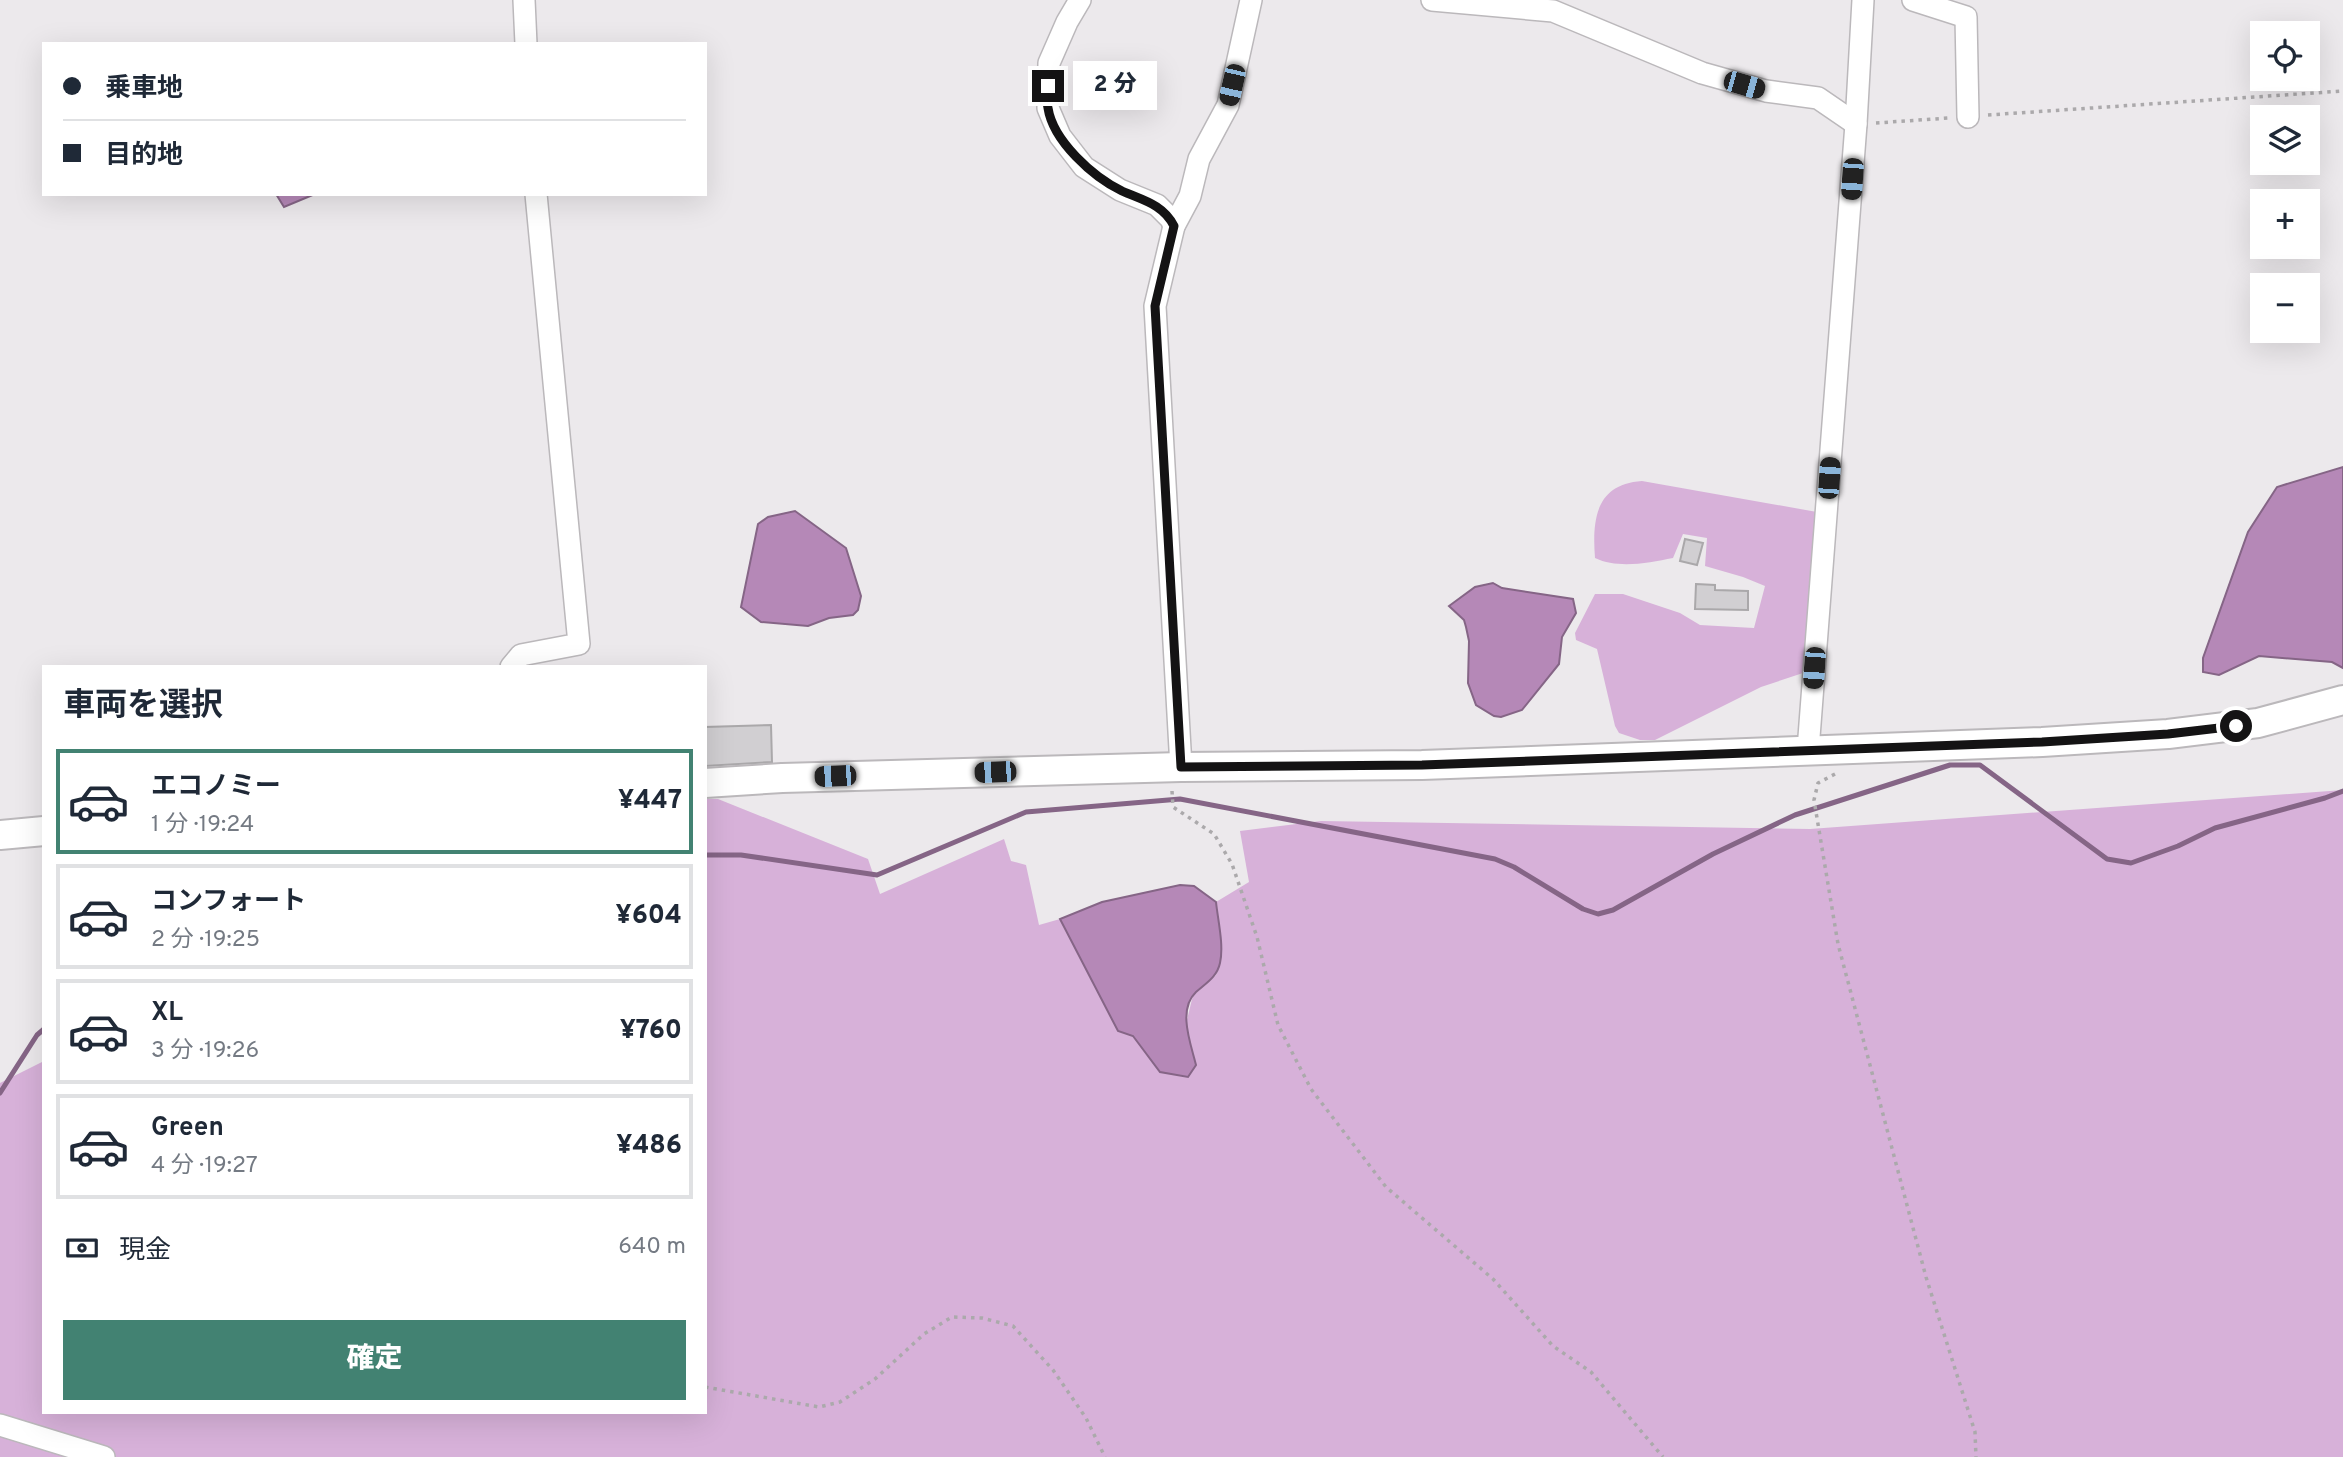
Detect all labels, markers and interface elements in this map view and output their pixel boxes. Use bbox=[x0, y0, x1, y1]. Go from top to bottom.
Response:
map controls bbox=[2250, 21, 2320, 343]
button: locate bbox=[2250, 21, 2320, 91]
callout: 2 分 bbox=[1072, 62, 1156, 110]
car bbox=[1218, 62, 1247, 108]
car bbox=[1721, 69, 1768, 101]
route end bbox=[1032, 70, 1064, 102]
text: 2 分 bbox=[1094, 71, 1136, 100]
text: 乗車地 bbox=[105, 73, 183, 106]
button: layers bbox=[2250, 105, 2320, 175]
text: 目的地 bbox=[105, 140, 183, 173]
car bbox=[1841, 157, 1864, 201]
button: + bbox=[2250, 189, 2320, 259]
button: − bbox=[2250, 273, 2320, 343]
car bbox=[1818, 456, 1841, 500]
car bbox=[1803, 646, 1826, 690]
text: 車両を選択 bbox=[63, 687, 223, 727]
route start bbox=[2220, 710, 2252, 742]
car bbox=[974, 761, 1017, 783]
car bbox=[814, 765, 857, 787]
icon: car bbox=[67, 770, 130, 833]
text: エコノミー bbox=[151, 771, 281, 804]
text: ¥447 bbox=[618, 785, 682, 818]
text: 1 分 · 19:24 bbox=[151, 811, 254, 840]
icon: car bbox=[67, 885, 130, 948]
text: コンフォート bbox=[151, 886, 306, 919]
text: ¥604 bbox=[616, 900, 682, 933]
text: 2 分 · 19:25 bbox=[151, 926, 260, 955]
text: XL bbox=[151, 997, 183, 1030]
icon: car bbox=[67, 1000, 130, 1063]
text: ¥760 bbox=[620, 1015, 682, 1048]
text: 3 分 · 19:26 bbox=[151, 1037, 259, 1066]
text: Green bbox=[151, 1112, 224, 1145]
icon: car bbox=[67, 1115, 130, 1178]
text: ¥486 bbox=[616, 1130, 682, 1163]
text: 4 分 · 19:27 bbox=[151, 1152, 258, 1181]
icon: cash bbox=[63, 1229, 101, 1267]
text: 640 m bbox=[618, 1233, 686, 1262]
text: 現金 bbox=[119, 1235, 171, 1268]
button: 確定 bbox=[63, 1320, 686, 1400]

